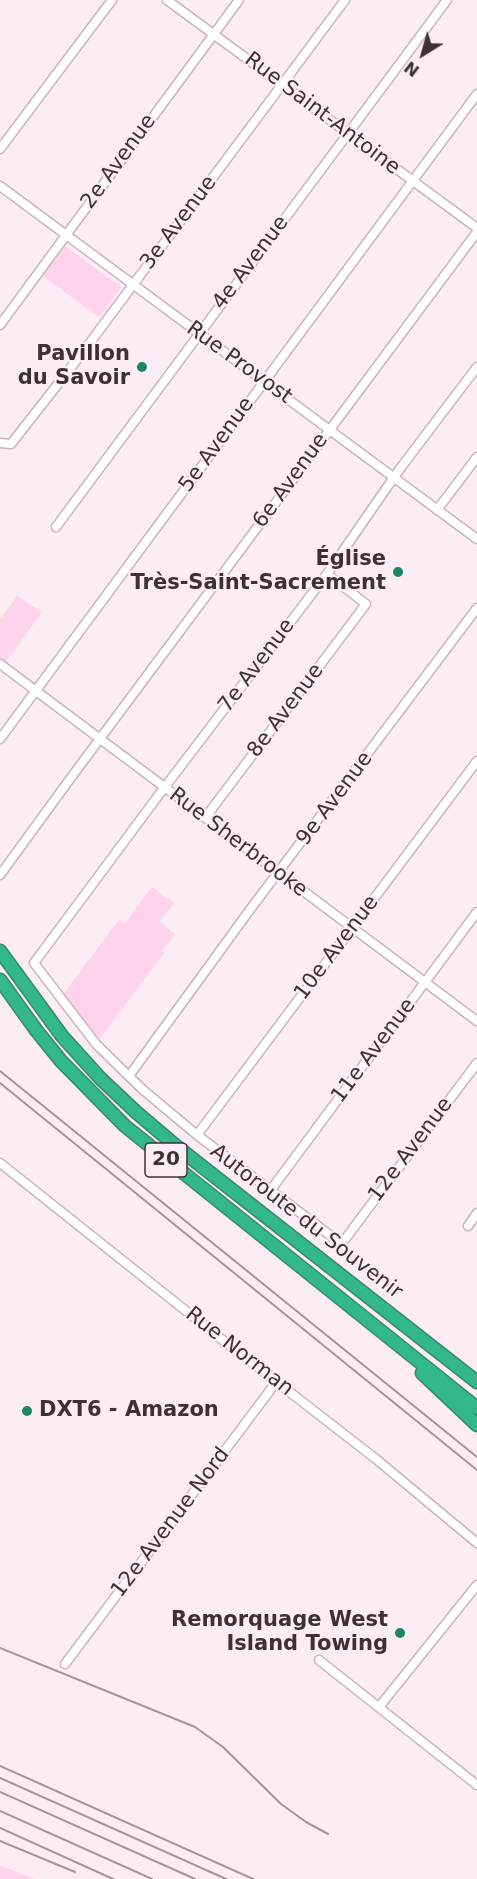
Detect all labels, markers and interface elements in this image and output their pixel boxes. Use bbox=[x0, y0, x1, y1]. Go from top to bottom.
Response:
north arrow bbox=[393, 24, 453, 84]
street label: Rue Saint-Antoine bbox=[239, 47, 405, 181]
text: N bbox=[401, 57, 423, 80]
street label: 2e Avenue bbox=[76, 110, 162, 214]
street label: 3e Avenue bbox=[136, 171, 222, 275]
street label: 4e Avenue bbox=[208, 211, 294, 315]
street label: Rue Provost bbox=[181, 316, 297, 410]
place label: Pavillon du Savoir bbox=[18, 342, 130, 392]
marker: Pavillon du Savoir bbox=[135, 360, 149, 374]
street label: 5e Avenue bbox=[174, 393, 260, 497]
street label: 6e Avenue bbox=[248, 429, 334, 533]
place label: Église Très-Saint-Sacrement bbox=[131, 547, 386, 597]
marker: Église Très-Saint-Sacrement bbox=[391, 565, 405, 579]
street label: 7e Avenue bbox=[214, 614, 300, 718]
street label: 8e Avenue bbox=[243, 659, 329, 763]
street label: 9e Avenue bbox=[292, 747, 378, 851]
street label: Rue Sherbrooke bbox=[164, 783, 312, 903]
street label: 10e Avenue bbox=[290, 891, 384, 1005]
street label: 11e Avenue bbox=[327, 994, 421, 1108]
street label: 12e Avenue bbox=[364, 1093, 458, 1207]
street label: Autoroute du Souvenir bbox=[205, 1139, 407, 1305]
road number: 20 bbox=[145, 1143, 187, 1177]
street label: Rue Norman bbox=[180, 1302, 298, 1402]
place label: DXT6 - Amazon bbox=[39, 1398, 219, 1424]
marker: DXT6 - Amazon bbox=[20, 1404, 34, 1418]
street label: 12e Avenue Nord bbox=[106, 1443, 236, 1603]
place label: Remorquage West Island Towing bbox=[171, 1608, 388, 1658]
marker: Remorquage West Island Towing bbox=[393, 1626, 407, 1640]

